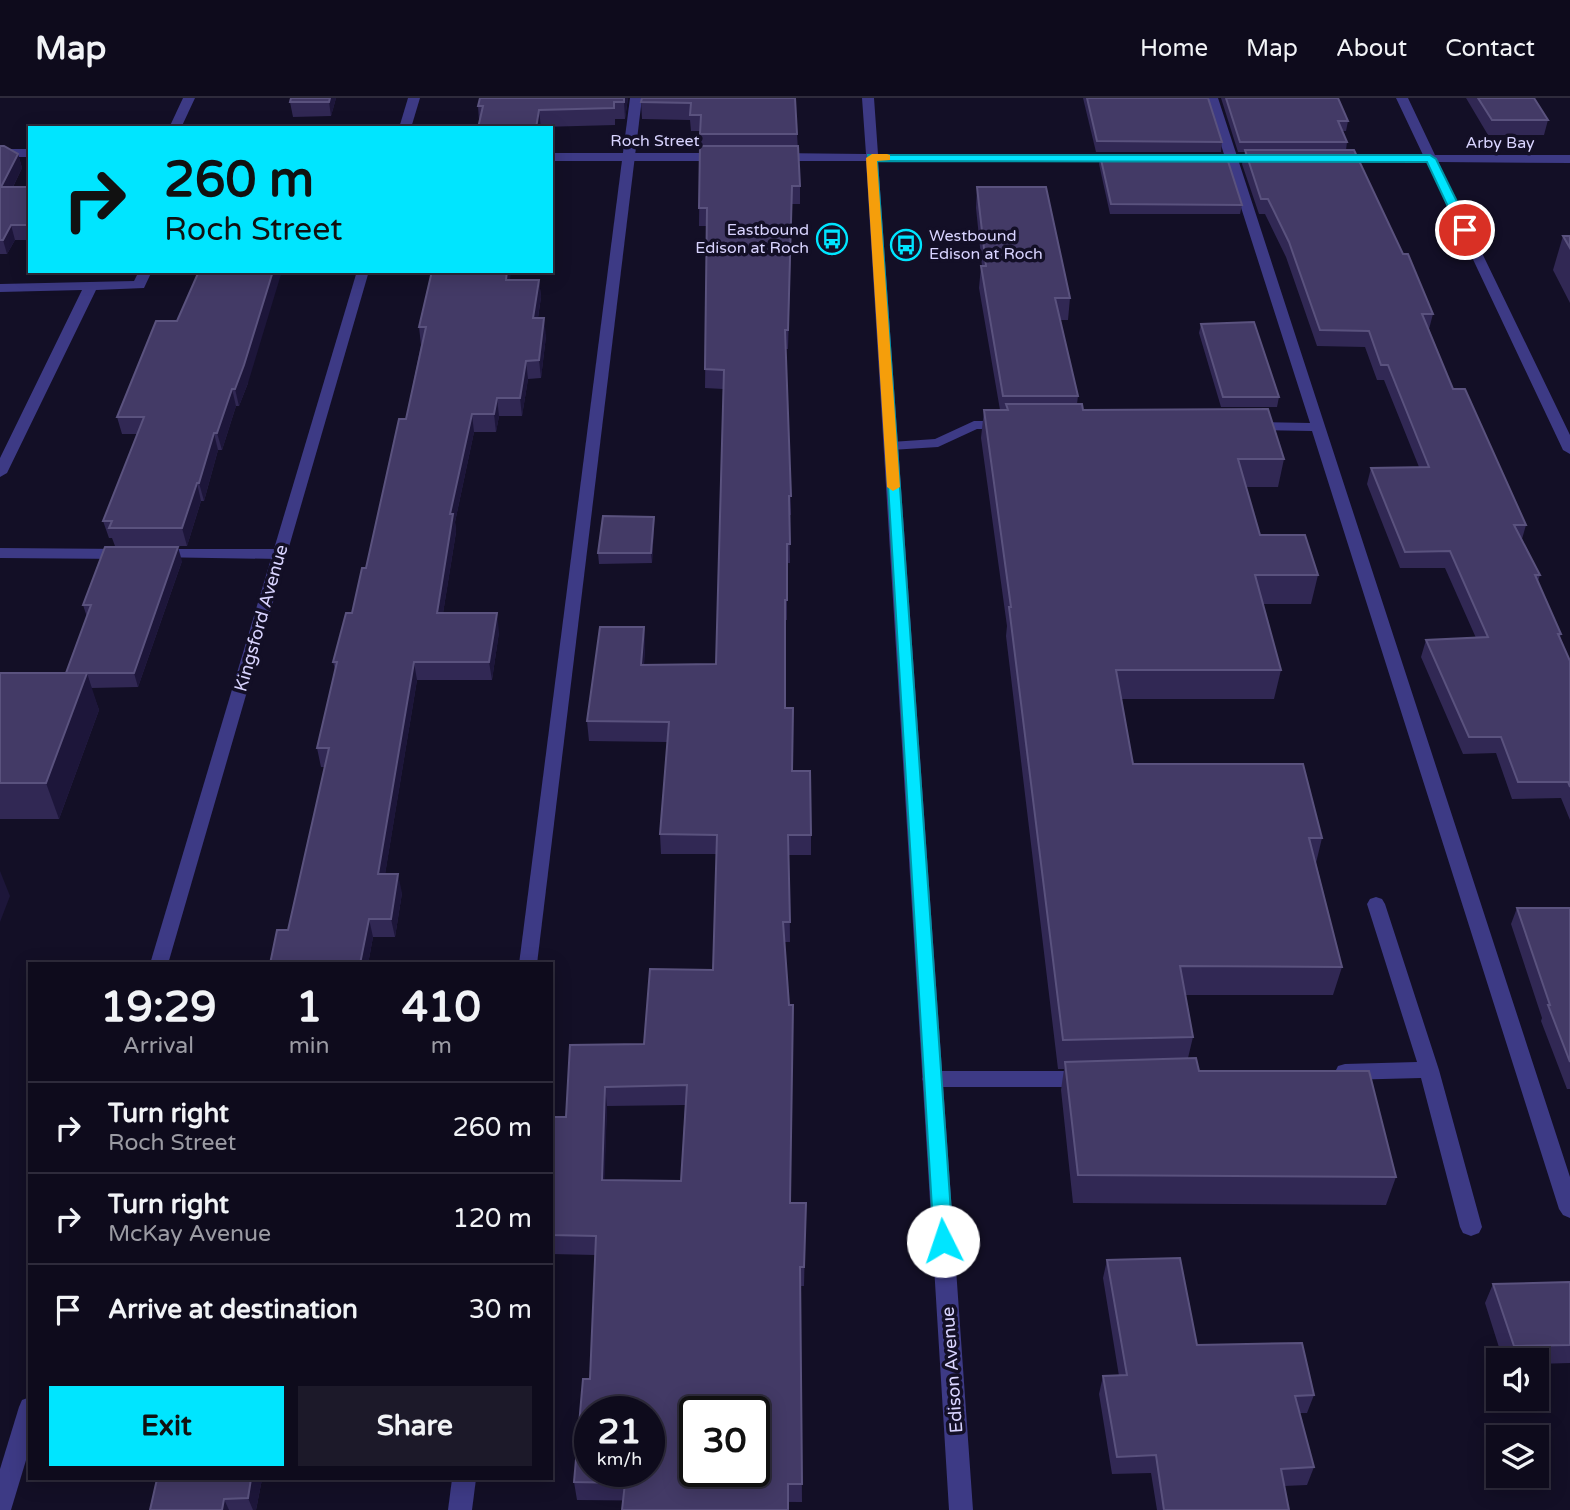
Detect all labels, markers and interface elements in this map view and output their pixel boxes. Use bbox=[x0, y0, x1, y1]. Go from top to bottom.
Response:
text: Map bbox=[35, 29, 106, 68]
text: Home bbox=[1140, 34, 1208, 63]
text: Map bbox=[1246, 34, 1298, 63]
text: About bbox=[1336, 34, 1407, 63]
text: Contact bbox=[1445, 34, 1535, 63]
street label: Roch Street bbox=[610, 131, 700, 151]
street label: Arby Bay bbox=[1465, 133, 1535, 153]
text: 260 m bbox=[164, 151, 314, 210]
icon: right bbox=[49, 154, 140, 245]
pin bbox=[1435, 200, 1495, 260]
text: Roch Street bbox=[164, 211, 343, 249]
icon: arrive bbox=[1446, 211, 1484, 249]
place label: Eastbound Edison at Roch bbox=[695, 220, 809, 258]
bus stop icon: Eastbound Edison at Roch bbox=[815, 222, 849, 256]
place label: Westbound Edison at Roch bbox=[929, 226, 1043, 264]
bus stop icon: Westbound Edison at Roch bbox=[889, 228, 923, 262]
street label: Kingsford Avenue bbox=[229, 542, 293, 694]
text: 19:29 bbox=[100, 982, 217, 1033]
text: 1 bbox=[296, 982, 322, 1033]
text: 410 bbox=[402, 982, 481, 1033]
text: Arrival bbox=[123, 1032, 194, 1060]
text: min bbox=[289, 1032, 330, 1060]
text: m bbox=[431, 1032, 452, 1060]
text: Turn right bbox=[108, 1098, 229, 1129]
icon: right bbox=[49, 1109, 87, 1147]
text: 260 m bbox=[452, 1112, 532, 1143]
text: Roch Street bbox=[108, 1129, 236, 1157]
text: Turn right bbox=[108, 1189, 229, 1220]
icon: right bbox=[49, 1200, 87, 1238]
text: 120 m bbox=[452, 1203, 532, 1234]
position arrow bbox=[906, 1204, 980, 1278]
text: McKay Avenue bbox=[108, 1220, 271, 1248]
icon: arrive bbox=[49, 1291, 87, 1329]
text: Arrive at destination bbox=[108, 1294, 358, 1325]
text: 30 m bbox=[469, 1294, 532, 1325]
street label: Edison Avenue bbox=[937, 1306, 967, 1434]
map controls bbox=[1486, 1348, 1549, 1488]
button: sound bbox=[1486, 1348, 1549, 1411]
button: Exit bbox=[49, 1386, 284, 1466]
button: Share bbox=[298, 1386, 532, 1466]
speed limit sign: 30 bbox=[679, 1396, 770, 1487]
text: 21 bbox=[598, 1411, 641, 1453]
button: layers bbox=[1486, 1425, 1549, 1488]
text: km/h bbox=[597, 1448, 642, 1470]

